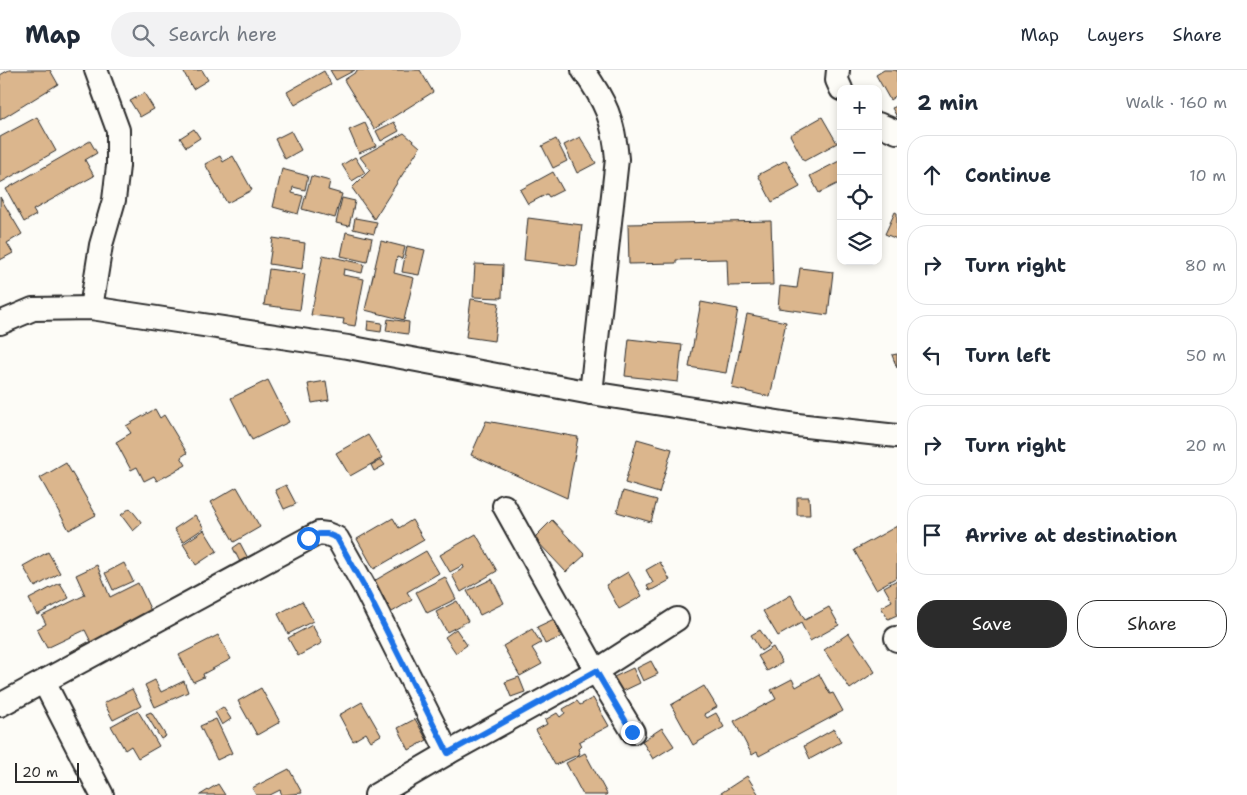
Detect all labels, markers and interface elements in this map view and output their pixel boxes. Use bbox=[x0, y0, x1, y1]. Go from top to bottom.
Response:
search box bbox=[111, 12, 461, 57]
text: Map bbox=[25, 19, 81, 51]
icon: search bbox=[129, 21, 157, 49]
text: Search here bbox=[169, 22, 277, 47]
text: Map bbox=[1021, 23, 1059, 47]
text: Layers bbox=[1087, 23, 1144, 47]
text: Share bbox=[1172, 23, 1222, 47]
map controls bbox=[837, 85, 882, 265]
button: + bbox=[837, 85, 882, 130]
text: 2 min bbox=[917, 89, 978, 117]
text: Walk · 160 m bbox=[1126, 92, 1227, 113]
button: − bbox=[837, 130, 882, 175]
icon: ahead bbox=[918, 161, 946, 189]
text: Continue bbox=[965, 163, 1051, 188]
text: 10 m bbox=[1189, 165, 1226, 186]
button: locate bbox=[837, 175, 882, 220]
button: layers bbox=[837, 220, 882, 265]
icon: right bbox=[918, 251, 946, 279]
text: Turn right bbox=[965, 253, 1066, 278]
text: 80 m bbox=[1185, 255, 1226, 276]
icon: left bbox=[918, 341, 946, 369]
text: Turn left bbox=[965, 343, 1051, 368]
text: 50 m bbox=[1186, 345, 1226, 366]
icon: right bbox=[918, 431, 946, 459]
text: Turn right bbox=[965, 433, 1066, 458]
text: 20 m bbox=[1185, 435, 1226, 456]
icon: arrive bbox=[918, 521, 946, 549]
text: Arrive at destination bbox=[965, 523, 1177, 548]
route start bbox=[297, 527, 320, 550]
button: Save bbox=[917, 600, 1067, 648]
button: Share bbox=[1077, 600, 1227, 648]
route end bbox=[621, 721, 644, 744]
scale bar bbox=[15, 760, 79, 783]
text: 20 m bbox=[22, 763, 58, 781]

